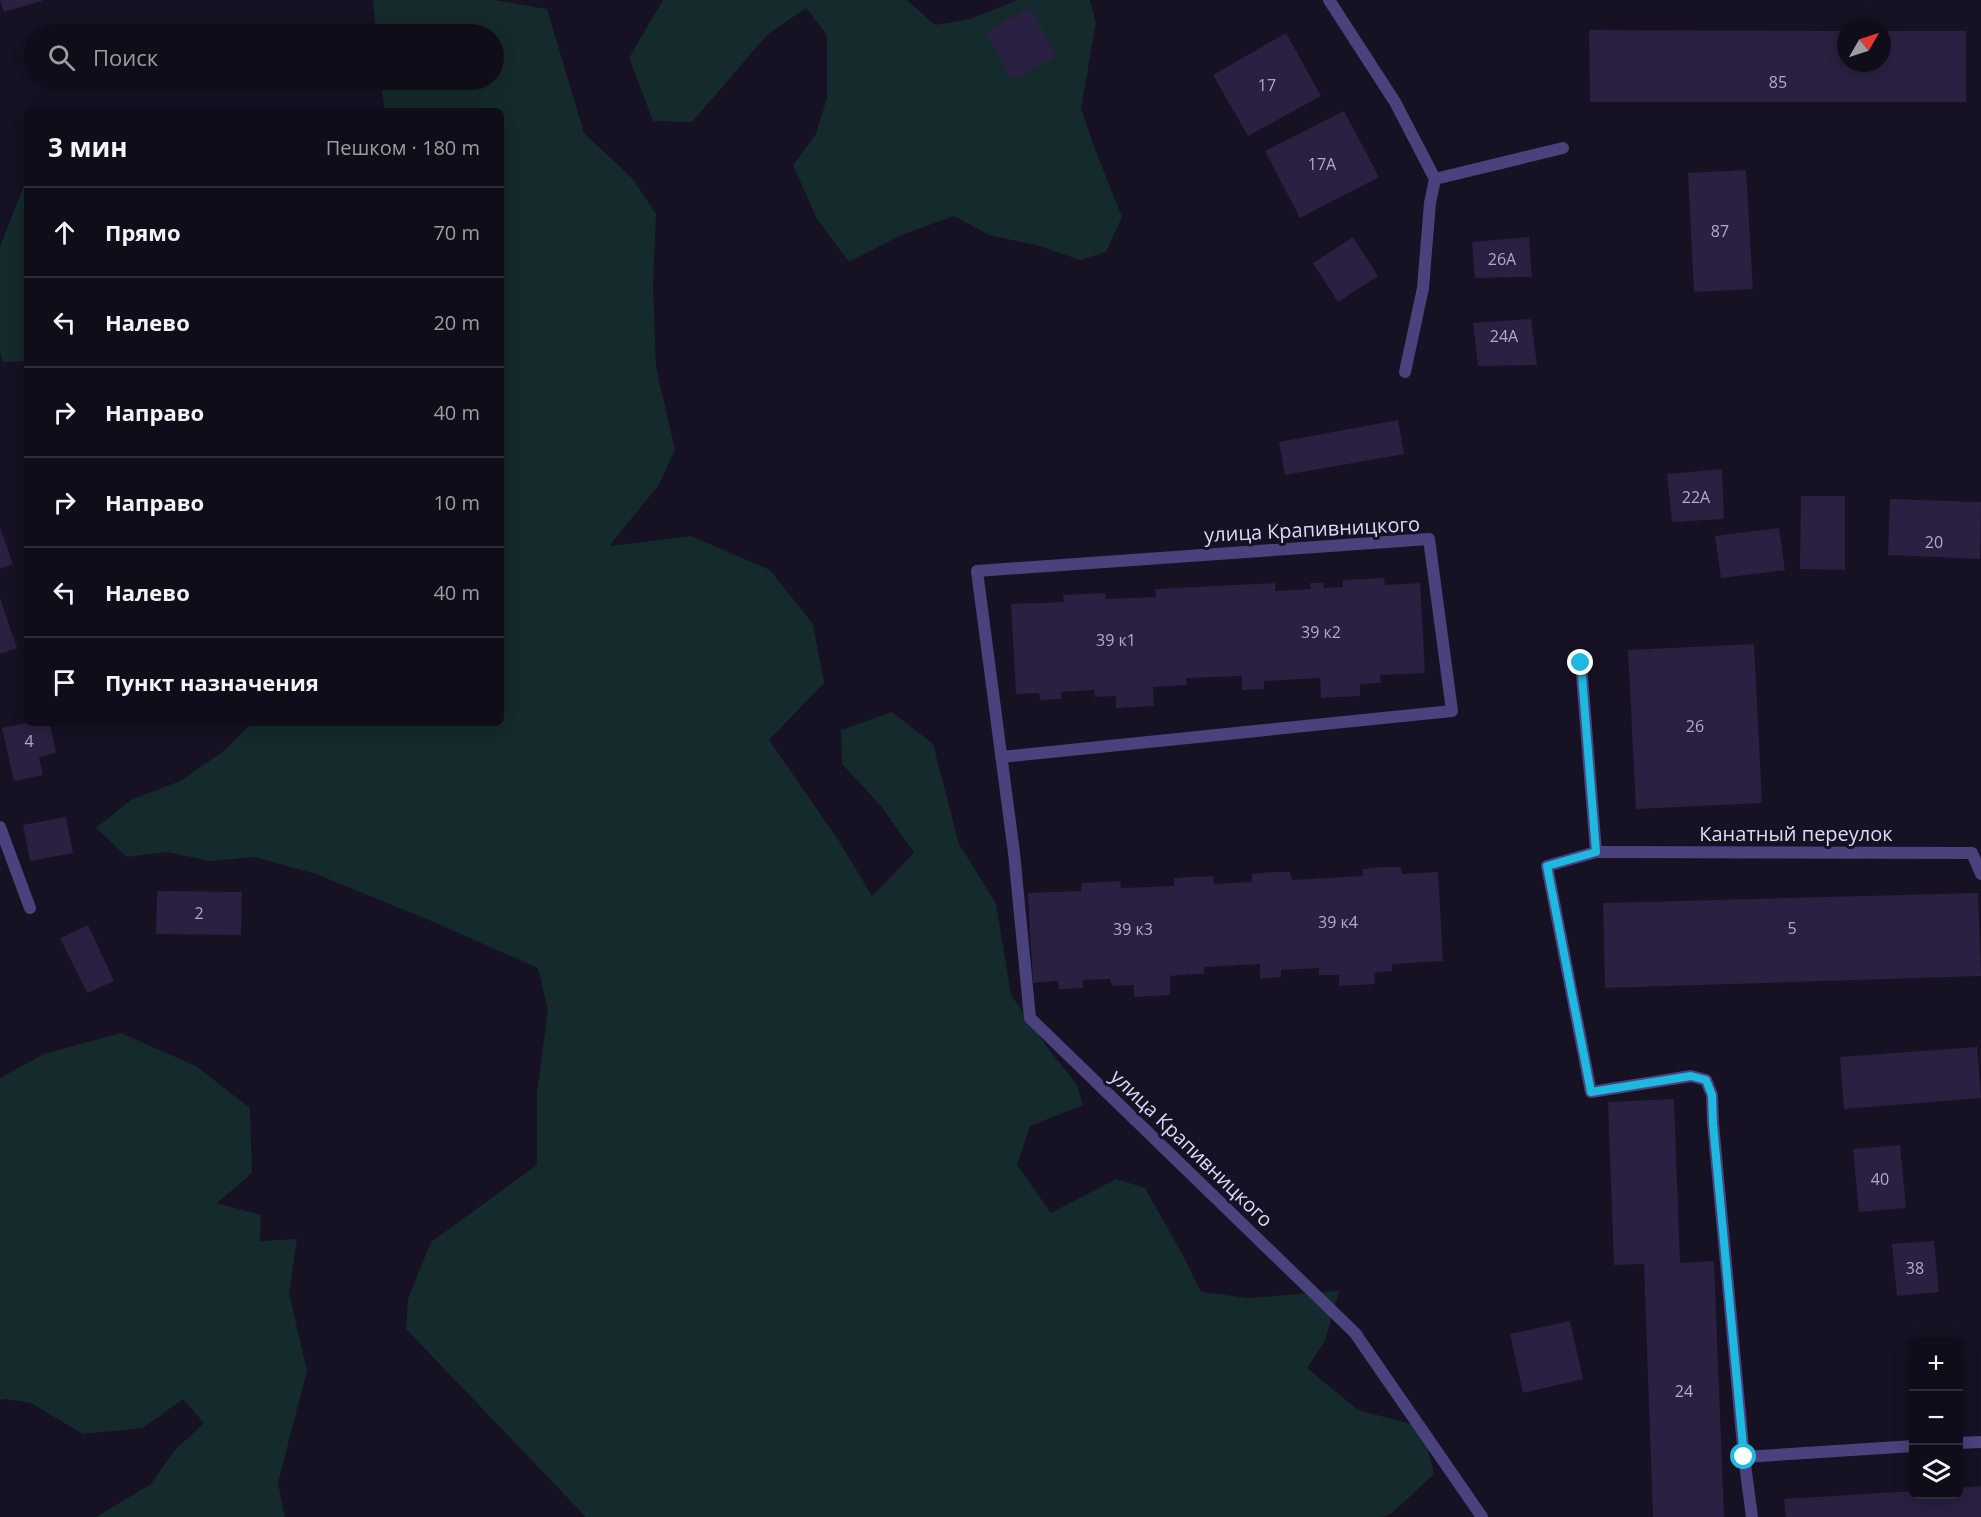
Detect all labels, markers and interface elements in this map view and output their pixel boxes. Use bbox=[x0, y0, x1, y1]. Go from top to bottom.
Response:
north arrow bbox=[1837, 18, 1891, 72]
search box bbox=[24, 24, 504, 90]
icon: search bbox=[45, 41, 78, 74]
text: Поиск bbox=[93, 42, 158, 72]
house number: 85 bbox=[1769, 71, 1787, 93]
house number: 17 bbox=[1258, 74, 1276, 96]
text: 3 мин bbox=[48, 129, 128, 165]
text: Пешком · 180 m bbox=[326, 134, 480, 161]
house number: 17А bbox=[1308, 153, 1337, 175]
icon: ahead bbox=[48, 216, 81, 249]
text: Прямо bbox=[105, 217, 181, 247]
text: 70 m bbox=[433, 219, 480, 246]
house number: 87 bbox=[1711, 220, 1729, 242]
house number: 26А bbox=[1488, 248, 1517, 270]
icon: left bbox=[48, 306, 81, 339]
text: Налево bbox=[105, 307, 190, 337]
text: 20 m bbox=[433, 309, 480, 336]
house number: 24А bbox=[1490, 325, 1519, 347]
icon: right bbox=[48, 396, 81, 429]
text: Направо bbox=[105, 397, 204, 427]
text: 40 m bbox=[433, 399, 480, 426]
icon: right bbox=[48, 486, 81, 519]
house number: 22А bbox=[1682, 486, 1711, 508]
text: Направо bbox=[105, 487, 204, 517]
text: 10 m bbox=[433, 489, 480, 516]
street label: улица Крапивницкого bbox=[1203, 510, 1421, 548]
house number: 20 bbox=[1925, 531, 1943, 553]
icon: left bbox=[48, 576, 81, 609]
text: Налево bbox=[105, 577, 190, 607]
text: 40 m bbox=[433, 579, 480, 606]
house number: 39 к2 bbox=[1301, 621, 1341, 643]
house number: 39 к1 bbox=[1096, 629, 1136, 651]
route end bbox=[1567, 649, 1593, 675]
icon: arrive bbox=[48, 666, 81, 699]
text: Пункт назначения bbox=[105, 667, 319, 697]
house number: 26 bbox=[1686, 715, 1704, 737]
house number: 4 bbox=[24, 730, 34, 752]
street label: Канатный переулок bbox=[1699, 820, 1893, 847]
house number: 2 bbox=[194, 902, 204, 924]
house number: 39 к4 bbox=[1318, 911, 1358, 933]
house number: 5 bbox=[1787, 917, 1797, 939]
house number: 39 к3 bbox=[1113, 918, 1153, 940]
street label: улица Крапивницкого bbox=[1105, 1063, 1279, 1233]
house number: 40 bbox=[1871, 1168, 1889, 1190]
house number: 38 bbox=[1906, 1257, 1924, 1279]
map controls bbox=[1909, 1337, 1963, 1499]
button: + bbox=[1909, 1337, 1963, 1391]
house number: 24 bbox=[1675, 1380, 1693, 1402]
button: − bbox=[1909, 1391, 1963, 1445]
route start bbox=[1730, 1443, 1756, 1469]
button: layers bbox=[1909, 1445, 1963, 1499]

